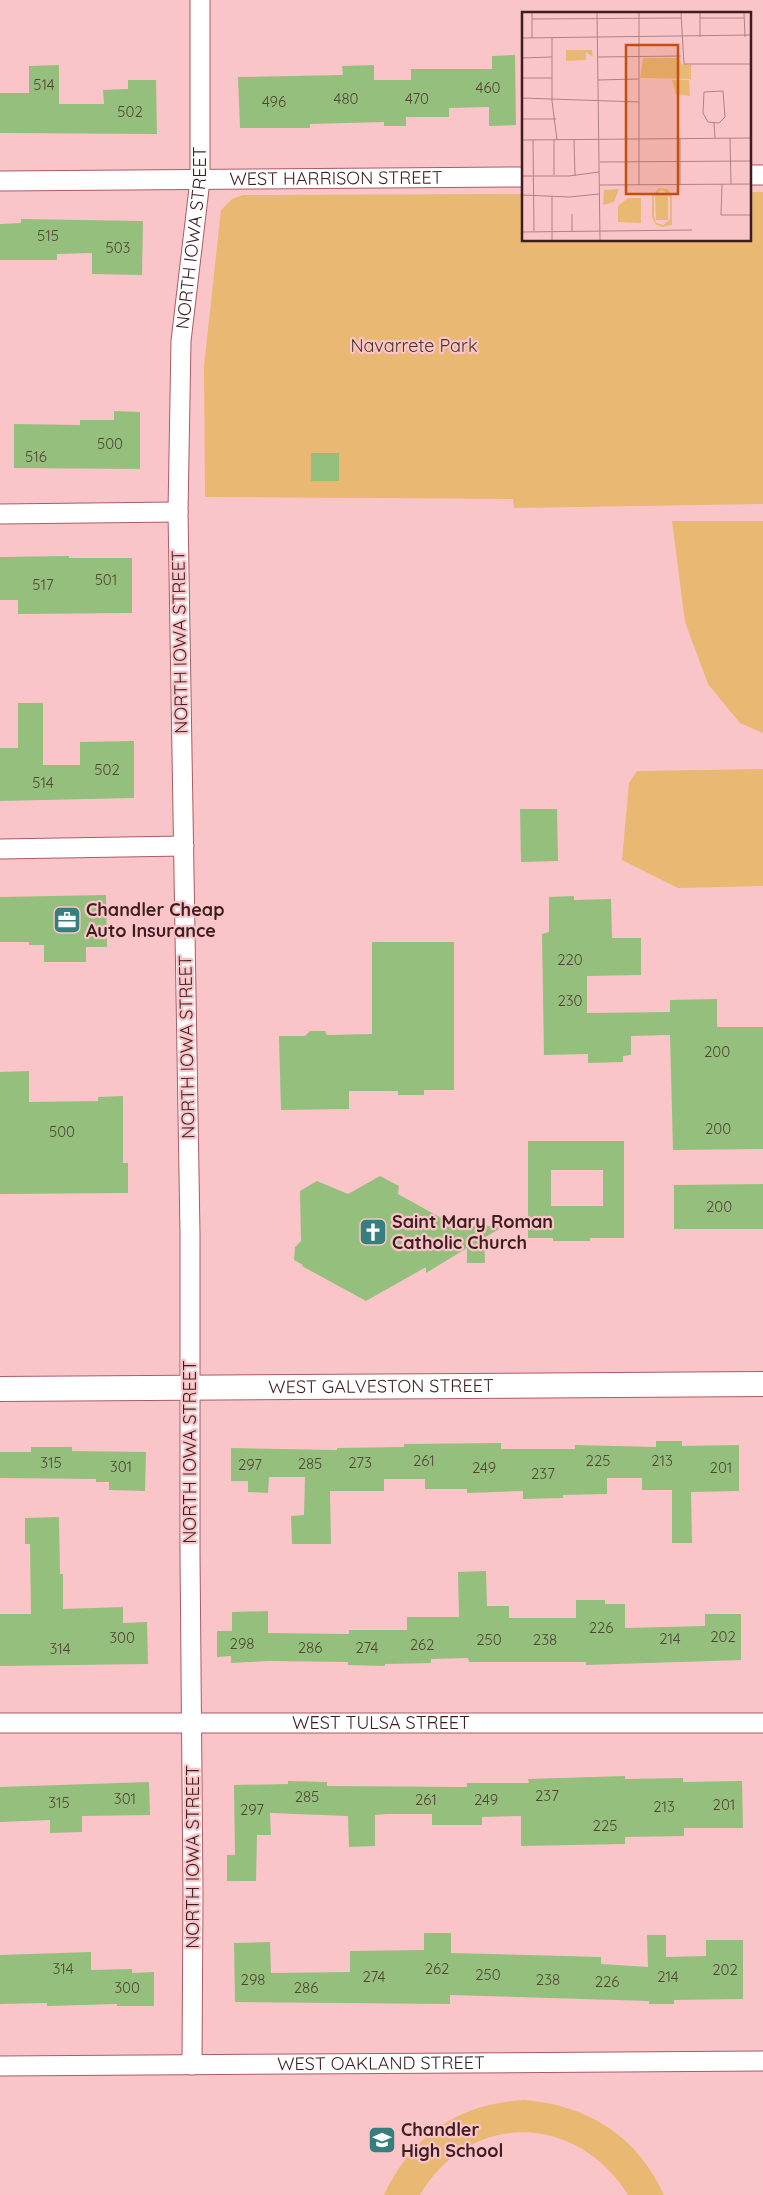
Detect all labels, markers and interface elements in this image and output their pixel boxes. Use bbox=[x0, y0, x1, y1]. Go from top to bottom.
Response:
inset map bbox=[522, 12, 750, 241]
house number: 514 bbox=[33, 75, 55, 94]
house number: 460 bbox=[476, 78, 501, 97]
house number: 480 bbox=[334, 89, 359, 108]
house number: 470 bbox=[405, 89, 429, 108]
house number: 496 bbox=[262, 92, 286, 111]
house number: 502 bbox=[117, 102, 143, 121]
street label: NORTH IOWA STREET bbox=[170, 146, 211, 330]
street label: WEST HARRISON STREET bbox=[229, 166, 443, 190]
house number: 515 bbox=[37, 226, 59, 245]
house number: 503 bbox=[106, 238, 131, 257]
park label: Navarrete Park bbox=[350, 334, 478, 357]
house number: 500 bbox=[97, 434, 123, 453]
house number: 516 bbox=[25, 447, 47, 466]
street label: NORTH IOWA STREET bbox=[166, 550, 193, 734]
house number: 501 bbox=[95, 570, 117, 589]
house number: 517 bbox=[32, 575, 54, 594]
house number: 502 bbox=[94, 760, 120, 779]
house number: 514 bbox=[32, 773, 54, 792]
place label: Chandler Cheap Auto Insurance bbox=[86, 898, 224, 942]
office icon: Chandler Cheap Auto Insurance bbox=[52, 905, 82, 935]
house number: 220 bbox=[557, 950, 583, 969]
street label: NORTH IOWA STREET bbox=[173, 955, 200, 1139]
house number: 230 bbox=[557, 991, 583, 1010]
house number: 200 bbox=[704, 1042, 730, 1061]
house number: 200 bbox=[705, 1119, 731, 1138]
house number: 500 bbox=[49, 1122, 75, 1141]
house number: 200 bbox=[706, 1197, 732, 1216]
place label: Saint Mary Roman Catholic Church bbox=[392, 1210, 553, 1254]
church icon: Saint Mary Roman Catholic Church bbox=[358, 1217, 388, 1247]
street label: NORTH IOWA STREET bbox=[178, 1360, 201, 1544]
street label: WEST GALVESTON STREET bbox=[268, 1374, 494, 1398]
house number: 261 bbox=[413, 1451, 435, 1470]
house number: 225 bbox=[586, 1451, 610, 1470]
house number: 213 bbox=[651, 1451, 673, 1470]
house number: 315 bbox=[40, 1453, 62, 1472]
house number: 273 bbox=[348, 1453, 372, 1472]
house number: 285 bbox=[298, 1454, 322, 1473]
house number: 297 bbox=[238, 1455, 262, 1474]
house number: 301 bbox=[110, 1457, 132, 1476]
house number: 249 bbox=[472, 1458, 496, 1477]
house number: 201 bbox=[710, 1458, 732, 1477]
house number: 237 bbox=[531, 1464, 555, 1483]
house number: 226 bbox=[589, 1618, 613, 1637]
house number: 202 bbox=[710, 1627, 736, 1646]
house number: 300 bbox=[109, 1628, 135, 1647]
house number: 214 bbox=[659, 1629, 681, 1648]
house number: 250 bbox=[476, 1630, 502, 1649]
house number: 238 bbox=[533, 1630, 557, 1649]
house number: 298 bbox=[230, 1634, 254, 1653]
house number: 262 bbox=[410, 1635, 434, 1654]
house number: 286 bbox=[298, 1638, 322, 1657]
house number: 274 bbox=[355, 1638, 379, 1657]
house number: 314 bbox=[49, 1639, 71, 1658]
street label: WEST TULSA STREET bbox=[292, 1711, 470, 1734]
street label: NORTH IOWA STREET bbox=[181, 1765, 204, 1949]
house number: 237 bbox=[535, 1786, 559, 1805]
house number: 285 bbox=[295, 1787, 319, 1806]
house number: 301 bbox=[114, 1789, 136, 1808]
house number: 261 bbox=[415, 1790, 437, 1809]
house number: 249 bbox=[474, 1790, 498, 1809]
house number: 315 bbox=[48, 1793, 70, 1812]
house number: 201 bbox=[713, 1795, 735, 1814]
house number: 213 bbox=[653, 1797, 675, 1816]
house number: 297 bbox=[240, 1800, 264, 1819]
house number: 225 bbox=[593, 1816, 617, 1835]
house number: 314 bbox=[52, 1959, 74, 1978]
house number: 262 bbox=[425, 1959, 449, 1978]
house number: 202 bbox=[712, 1960, 738, 1979]
house number: 250 bbox=[475, 1965, 501, 1984]
house number: 274 bbox=[362, 1967, 386, 1986]
house number: 214 bbox=[657, 1967, 679, 1986]
house number: 298 bbox=[241, 1970, 265, 1989]
house number: 238 bbox=[536, 1970, 560, 1989]
house number: 226 bbox=[595, 1972, 619, 1991]
house number: 300 bbox=[114, 1978, 140, 1997]
house number: 286 bbox=[294, 1978, 318, 1997]
street label: WEST OAKLAND STREET bbox=[277, 2051, 485, 2075]
place label: Chandler High School bbox=[401, 2118, 503, 2162]
school or university icon: Chandler High School bbox=[367, 2125, 397, 2155]

